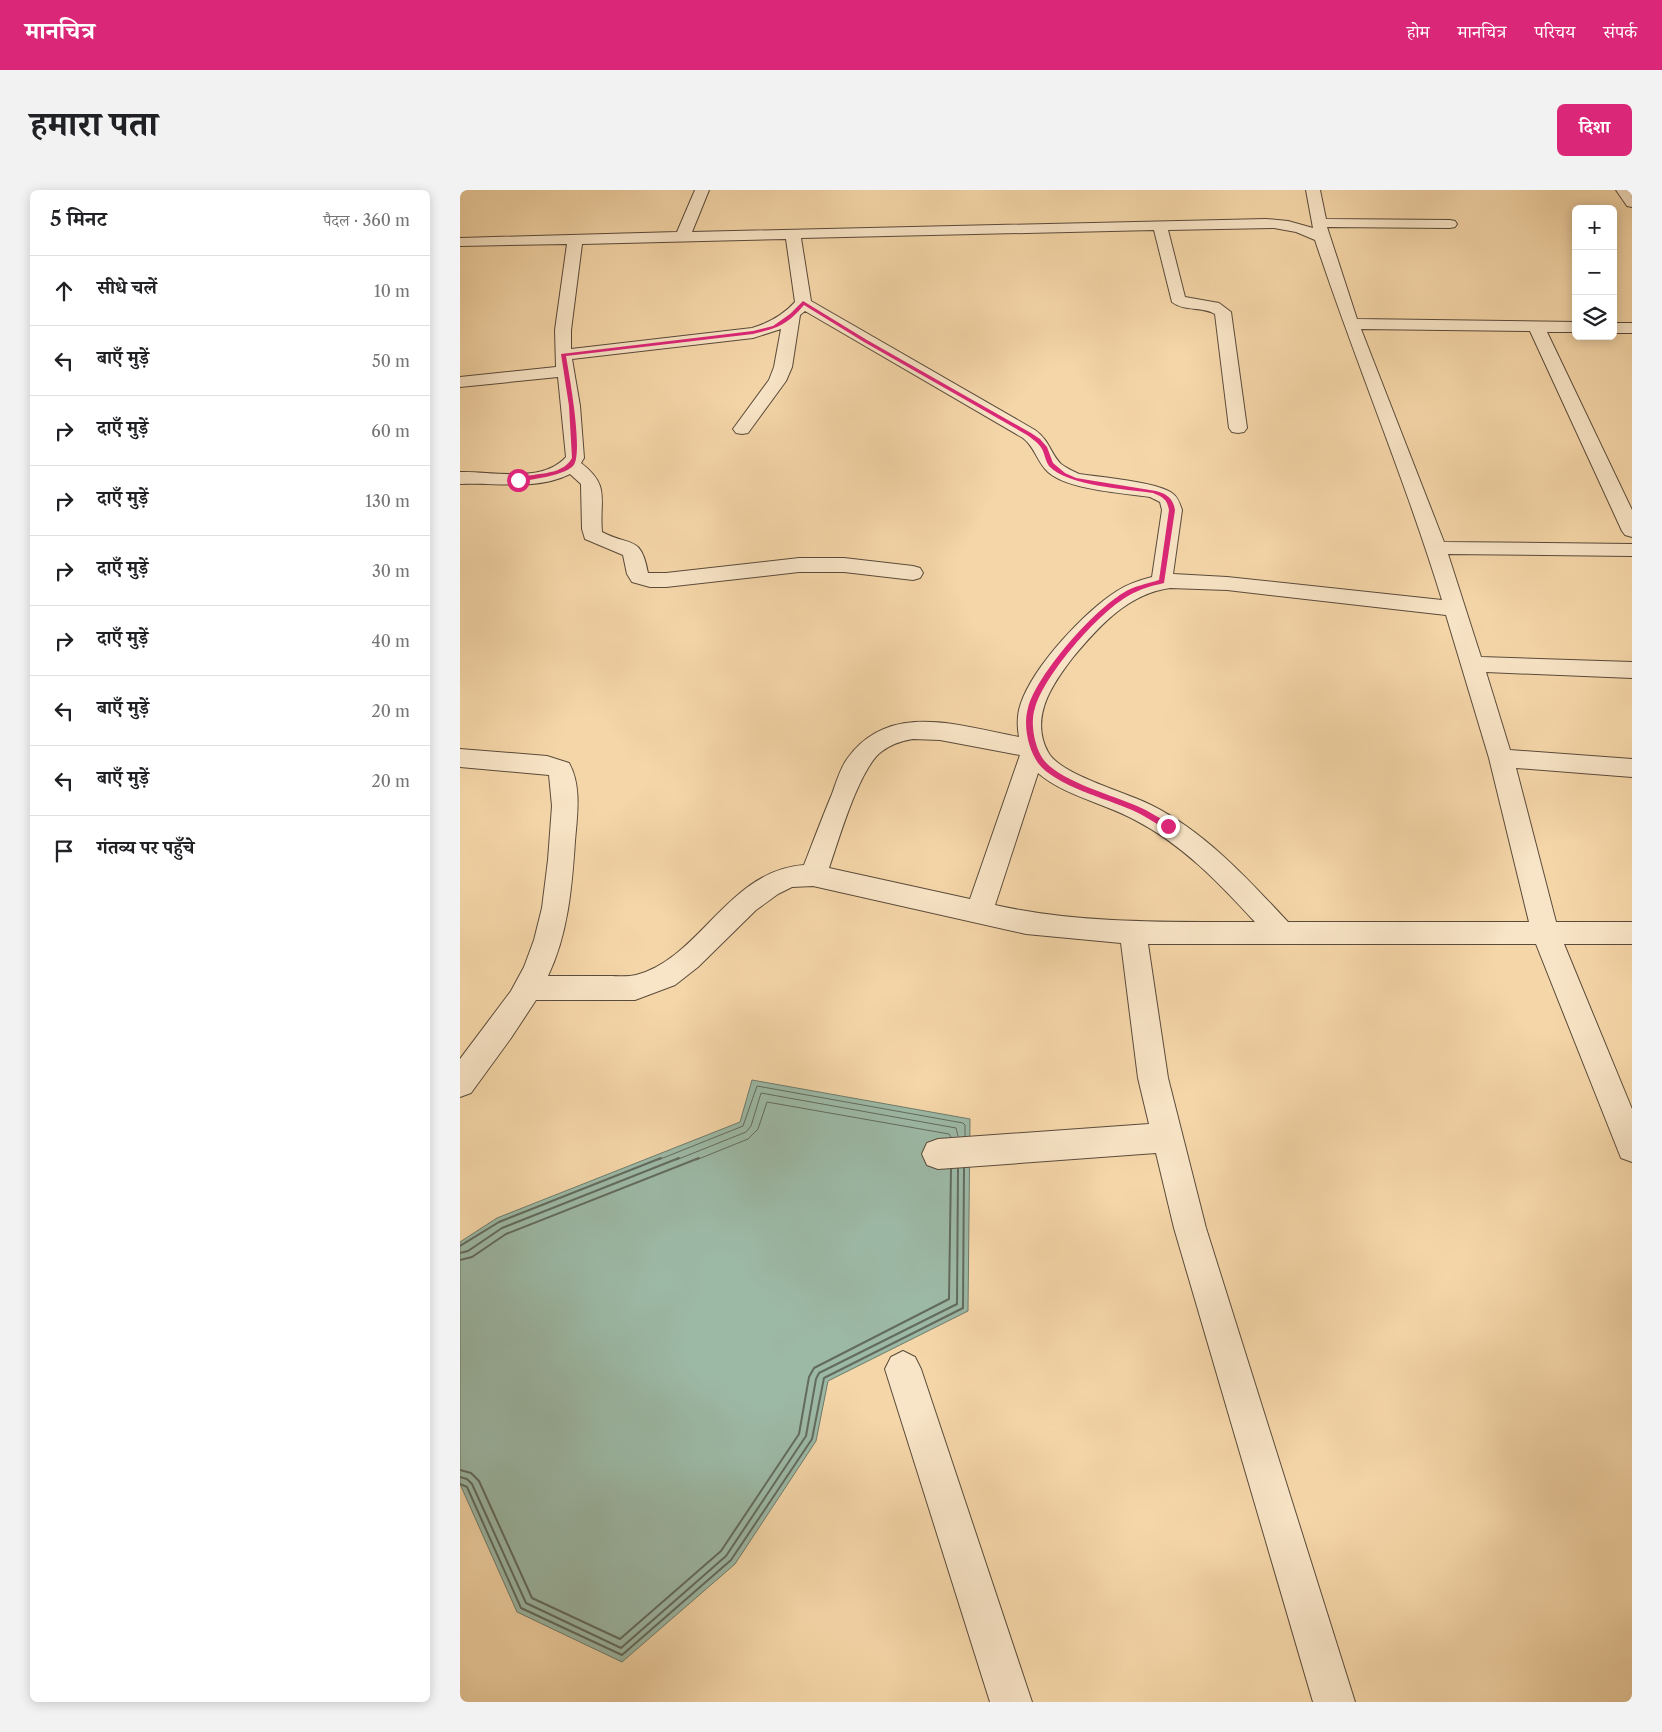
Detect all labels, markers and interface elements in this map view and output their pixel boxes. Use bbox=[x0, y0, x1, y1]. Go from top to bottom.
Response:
text: मानचित्र bbox=[25, 16, 95, 45]
text: होम bbox=[1407, 21, 1430, 43]
text: मानचित्र bbox=[1458, 21, 1506, 43]
text: परिचय bbox=[1534, 21, 1575, 43]
text: संपर्क bbox=[1603, 21, 1637, 43]
text: हमारा पता bbox=[30, 102, 158, 145]
button: दिशा bbox=[1557, 104, 1632, 156]
map controls bbox=[1572, 205, 1617, 340]
button: + bbox=[1572, 205, 1617, 250]
text: 5 मिनट bbox=[50, 206, 107, 231]
text: पैदल · 360 m bbox=[323, 210, 410, 230]
button: − bbox=[1572, 250, 1617, 295]
text: सीधे चलें bbox=[97, 276, 157, 299]
icon: ahead bbox=[50, 277, 78, 305]
text: 10 m bbox=[374, 281, 410, 301]
button: layers bbox=[1572, 295, 1617, 340]
text: बाएँ मुड़ें bbox=[97, 346, 149, 369]
icon: left bbox=[50, 347, 78, 375]
text: 50 m bbox=[372, 351, 410, 371]
text: दाएँ मुड़ें bbox=[97, 416, 148, 439]
icon: right bbox=[50, 417, 78, 445]
text: 60 m bbox=[371, 421, 410, 441]
route start bbox=[507, 469, 530, 492]
text: दाएँ मुड़ें bbox=[97, 486, 148, 509]
icon: right bbox=[50, 487, 78, 515]
text: 130 m bbox=[365, 491, 410, 511]
text: दाएँ मुड़ें bbox=[97, 556, 148, 579]
icon: right bbox=[50, 557, 78, 585]
text: 30 m bbox=[372, 561, 410, 581]
text: दाएँ मुड़ें bbox=[97, 626, 148, 649]
icon: right bbox=[50, 627, 78, 655]
text: 40 m bbox=[371, 631, 410, 651]
text: बाएँ मुड़ें bbox=[97, 696, 149, 719]
icon: left bbox=[50, 697, 78, 725]
text: 20 m bbox=[371, 701, 410, 721]
text: बाएँ मुड़ें bbox=[97, 766, 149, 789]
icon: left bbox=[50, 767, 78, 795]
text: 20 m bbox=[371, 771, 410, 791]
route end bbox=[1157, 815, 1180, 838]
text: गंतव्य पर पहुँचे bbox=[97, 836, 194, 859]
icon: arrive bbox=[50, 837, 78, 865]

